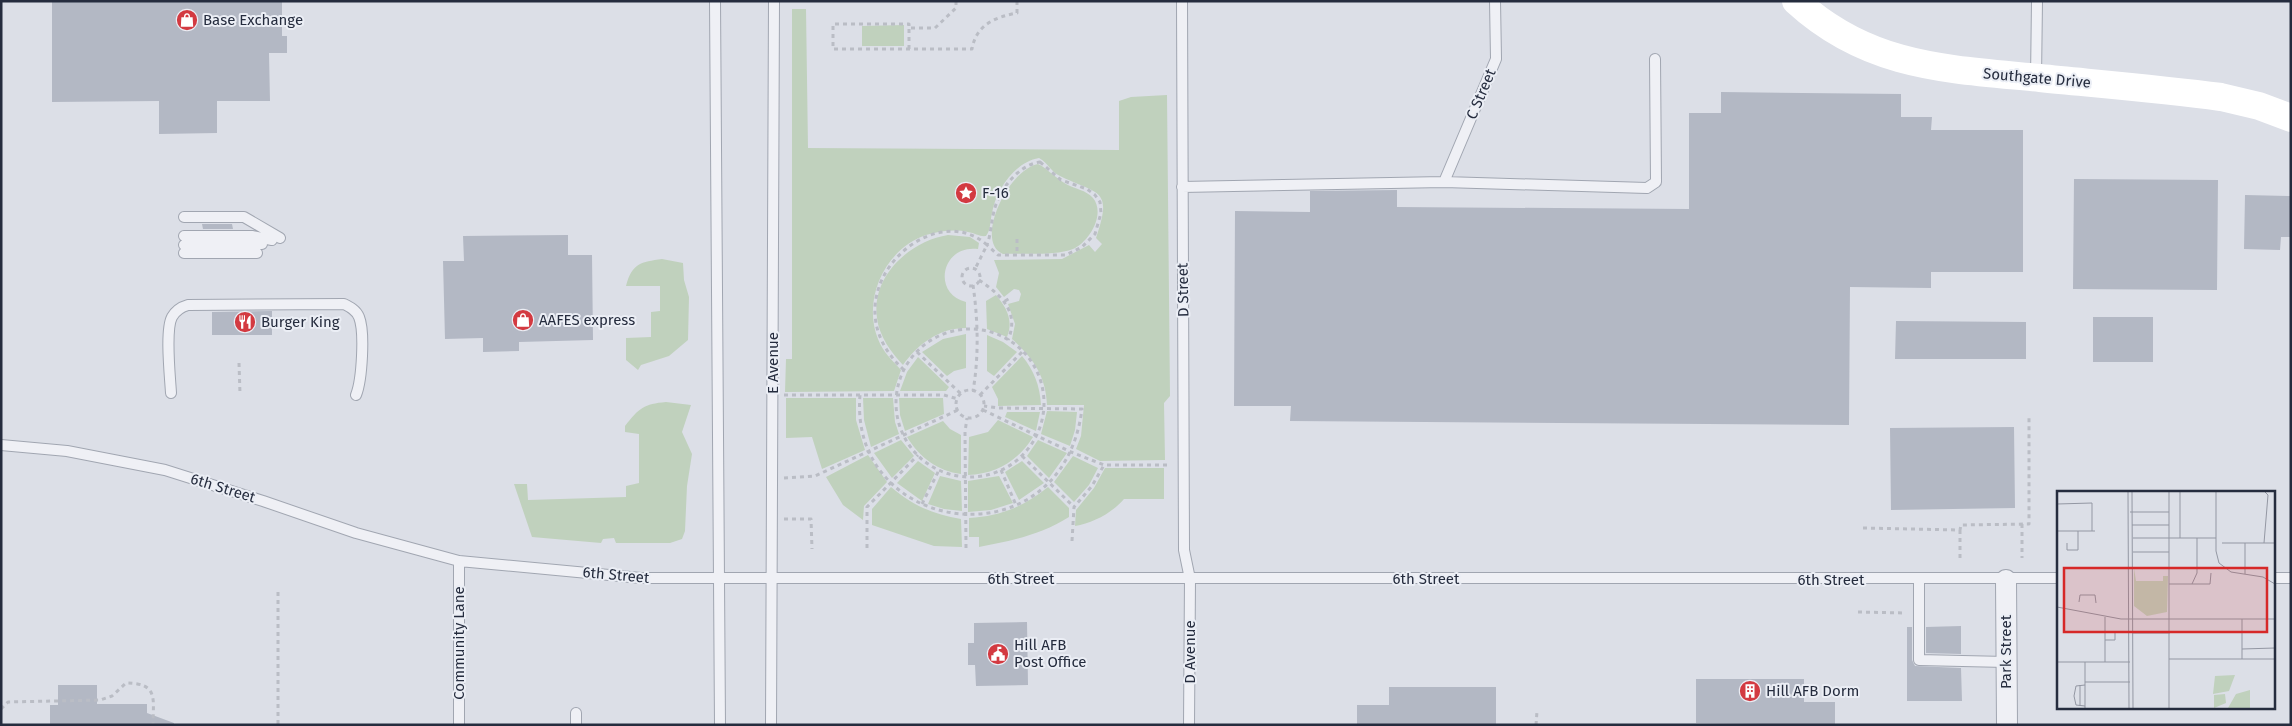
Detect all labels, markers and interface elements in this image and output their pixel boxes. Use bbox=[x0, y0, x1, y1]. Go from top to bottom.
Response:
shop icon: Base Exchange bbox=[175, 8, 199, 32]
place label: Base Exchange bbox=[203, 11, 303, 29]
street label: Southgate Drive bbox=[1982, 64, 2092, 92]
street label: C Street bbox=[1462, 66, 1500, 122]
place icon: F-16 bbox=[954, 181, 978, 205]
place label: F-16 bbox=[982, 184, 1009, 202]
street label: D Street bbox=[1174, 262, 1192, 317]
shop icon: AAFES express bbox=[511, 308, 535, 332]
restaurant icon: Burger King bbox=[233, 310, 257, 334]
place label: AAFES express bbox=[539, 311, 635, 329]
place label: Burger King bbox=[261, 313, 340, 331]
street label: E Avenue bbox=[764, 332, 782, 394]
street label: 6th Street bbox=[188, 470, 258, 507]
inset map bbox=[2057, 491, 2274, 708]
street label: 6th Street bbox=[582, 563, 651, 587]
street label: 6th Street bbox=[988, 570, 1055, 588]
street label: 6th Street bbox=[1393, 570, 1460, 588]
street label: 6th Street bbox=[1798, 571, 1865, 589]
street label: Community Lane bbox=[450, 586, 468, 700]
street label: Park Street bbox=[1997, 614, 2015, 689]
street label: D Avenue bbox=[1181, 620, 1199, 684]
place label: Hill AFB Post Office bbox=[1014, 636, 1087, 671]
public building icon: Hill AFB Post Office bbox=[986, 642, 1010, 666]
building icon: Hill AFB Dorm bbox=[1738, 679, 1762, 703]
place label: Hill AFB Dorm bbox=[1766, 682, 1859, 700]

